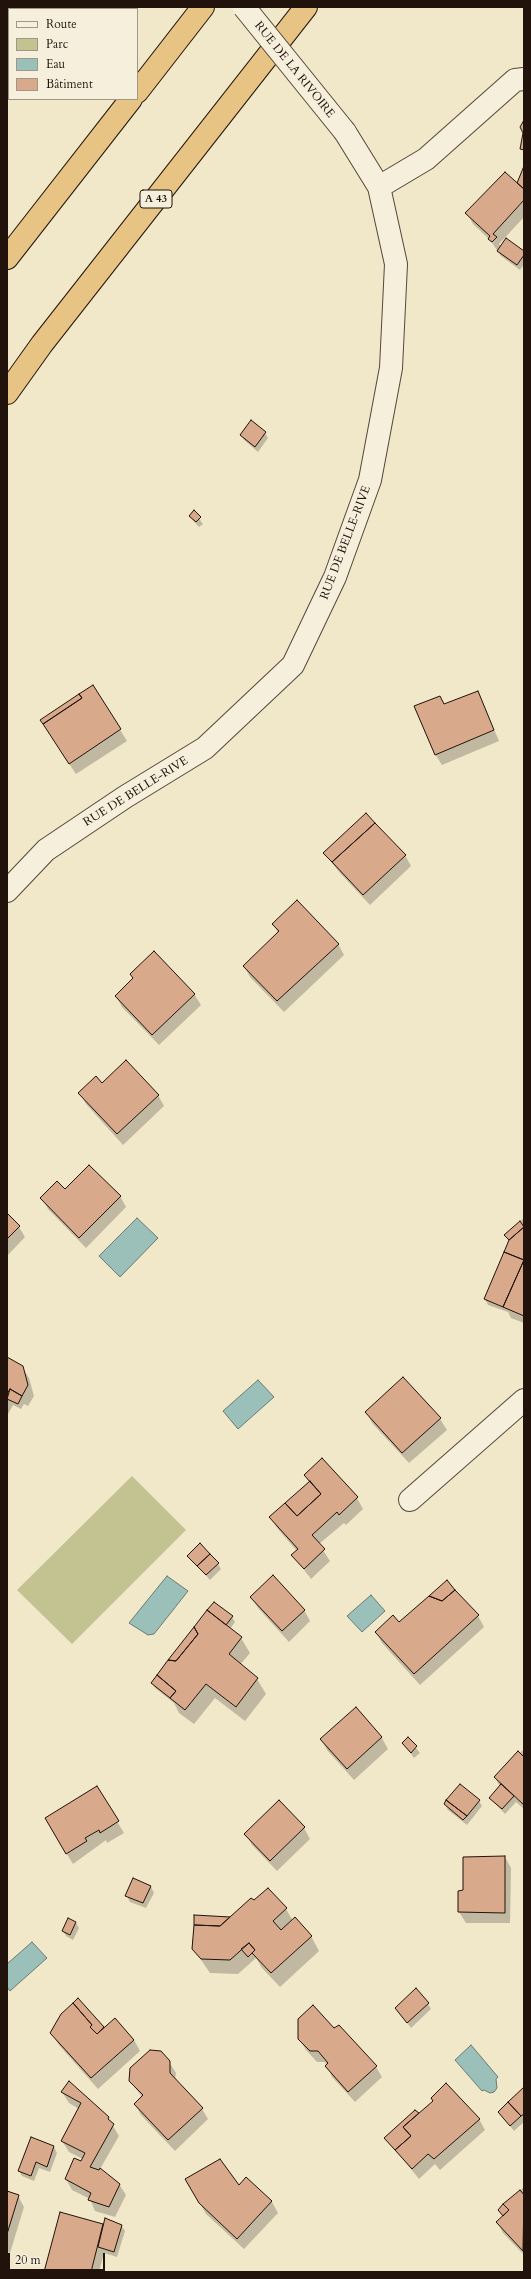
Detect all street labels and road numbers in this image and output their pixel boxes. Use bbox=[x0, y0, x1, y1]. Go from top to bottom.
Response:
street label: RUE DE LA RIVOIRE bbox=[251, 19, 337, 121]
road number: A 43 bbox=[140, 190, 172, 208]
street label: RUE DE BELLE-RIVE bbox=[318, 484, 374, 602]
street label: RUE DE BELLE-RIVE bbox=[81, 754, 191, 830]

